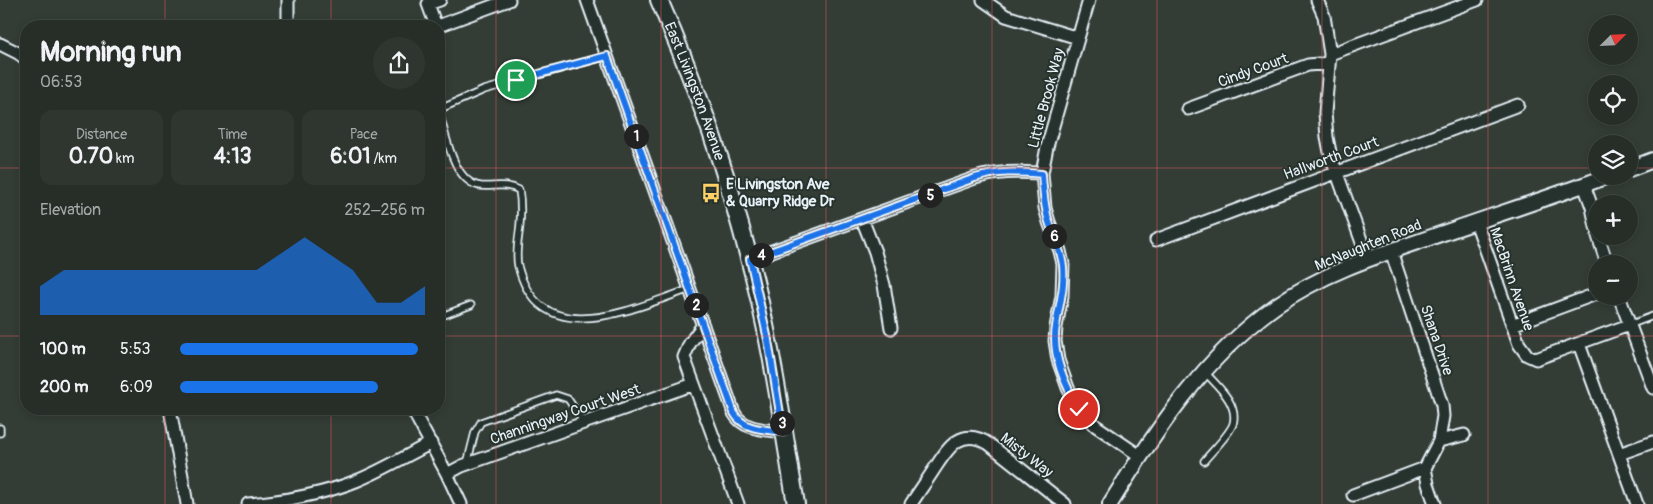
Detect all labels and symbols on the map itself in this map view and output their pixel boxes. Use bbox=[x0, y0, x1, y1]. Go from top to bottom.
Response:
north arrow bbox=[1588, 15, 1638, 65]
street label: East Livingston Avenue bbox=[660, 19, 729, 163]
street label: Little Brook Way bbox=[1024, 45, 1069, 150]
street label: Cindy Court bbox=[1215, 49, 1292, 92]
pin bbox=[495, 59, 537, 101]
pin: 1 bbox=[624, 124, 648, 148]
street label: Hallworth Court bbox=[1281, 132, 1382, 184]
place label: E Livingston Ave & Quarry Ridge Dr bbox=[726, 175, 835, 211]
bus stop icon: E Livingston Ave & Quarry Ridge Dr bbox=[700, 182, 722, 204]
pin: 5 bbox=[918, 182, 942, 208]
street label: McNaughten Road bbox=[1312, 215, 1424, 276]
pin: 6 bbox=[1042, 224, 1066, 248]
street label: MacBrinn Avenue bbox=[1485, 225, 1538, 334]
pin: 4 bbox=[748, 242, 774, 268]
pin: 2 bbox=[684, 292, 708, 318]
street label: Shana Drive bbox=[1416, 303, 1458, 378]
street label: Channingway Court West bbox=[488, 380, 644, 449]
pin bbox=[1058, 388, 1100, 430]
pin: 3 bbox=[770, 410, 794, 436]
street label: Misty Way bbox=[996, 429, 1057, 482]

